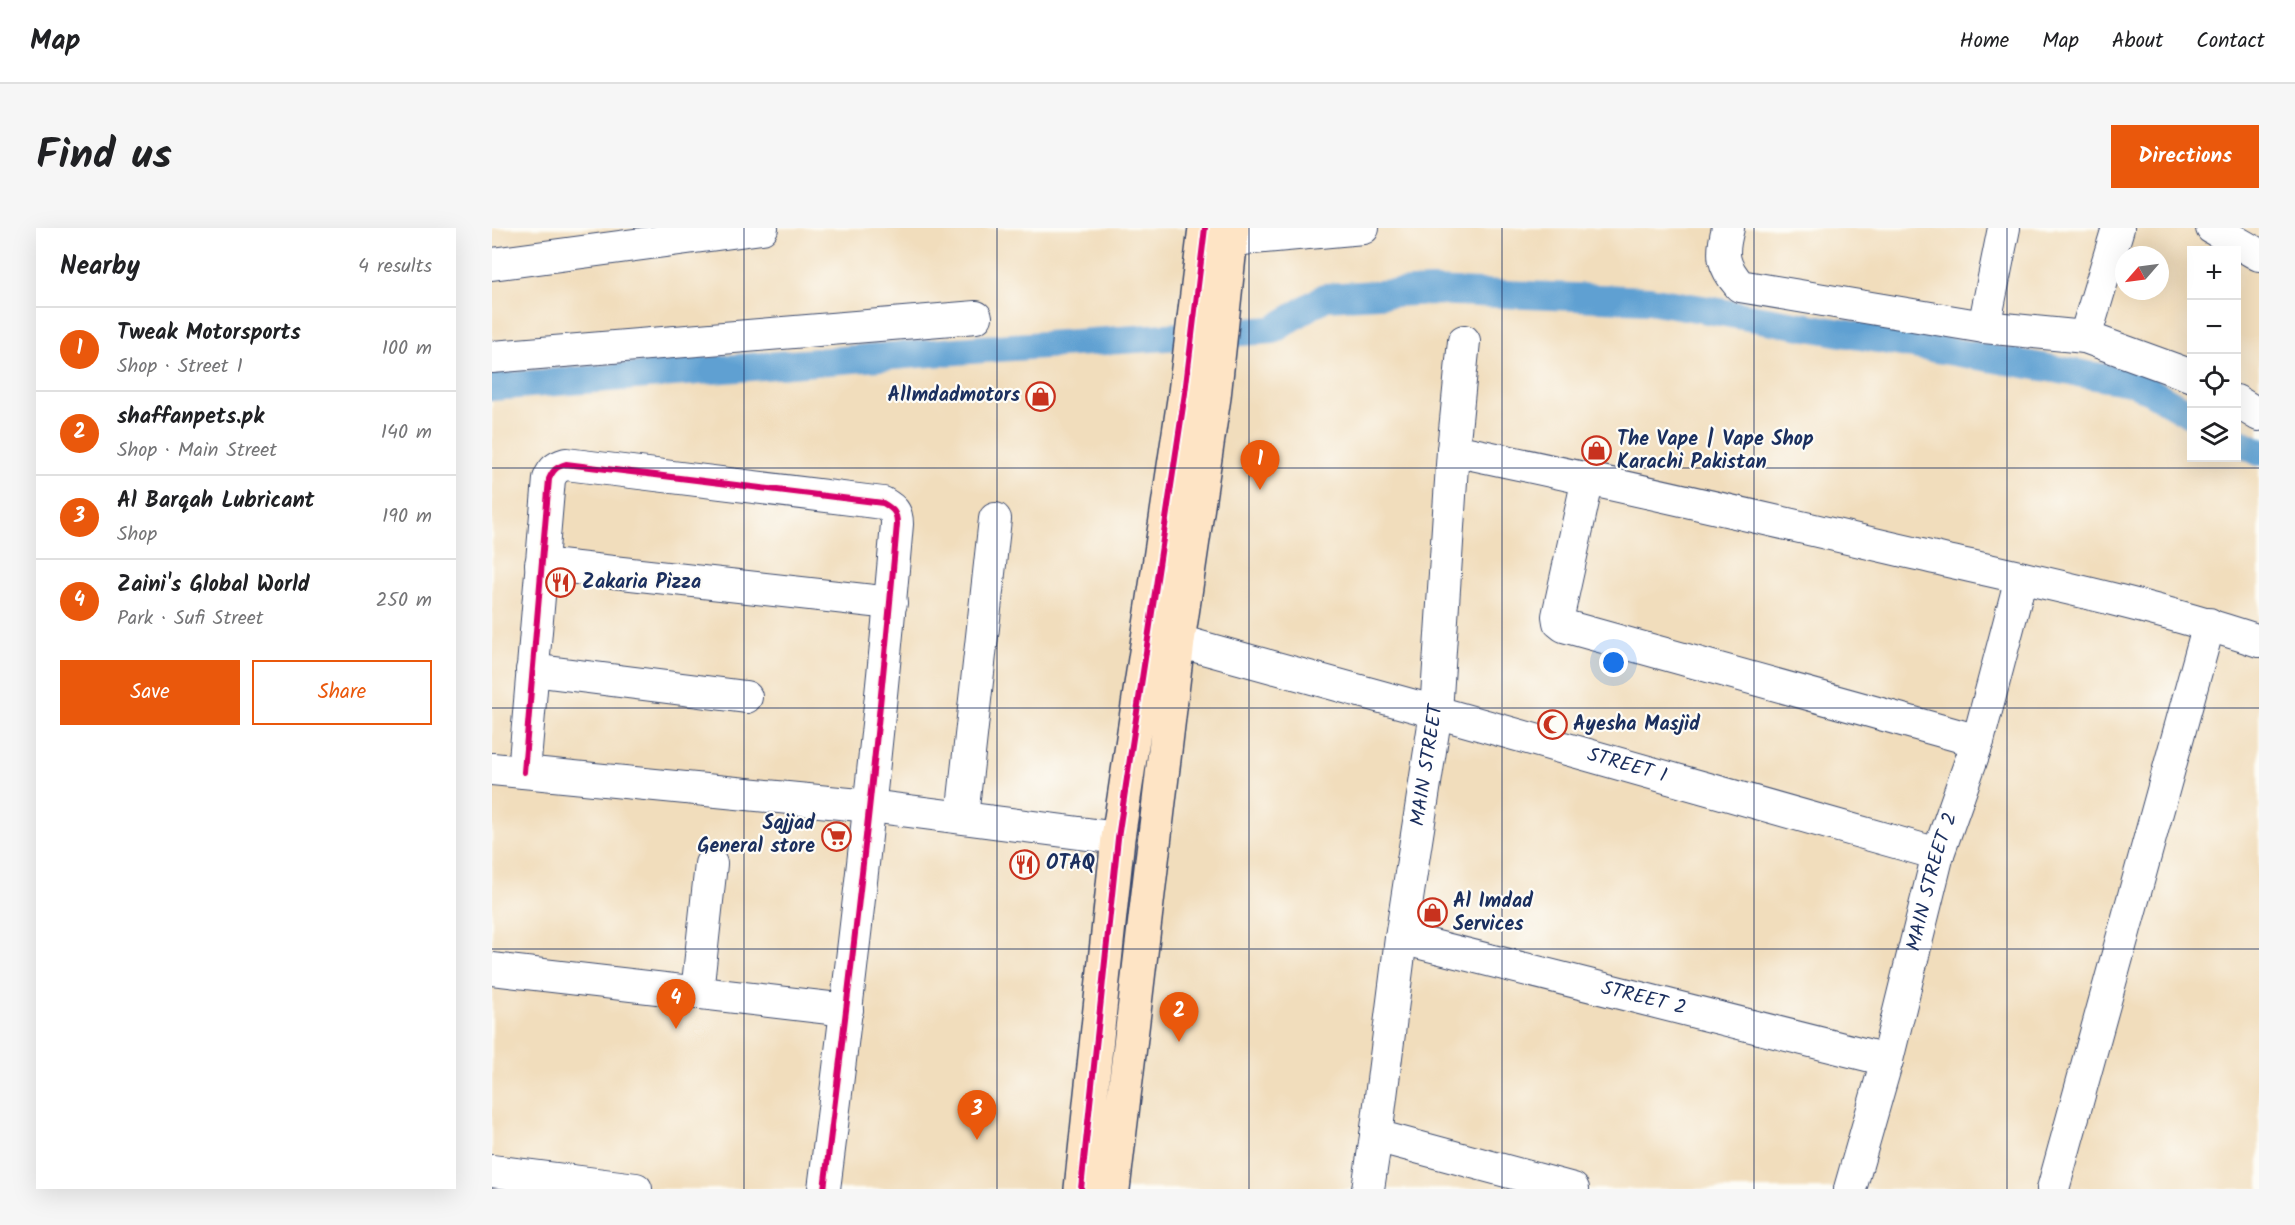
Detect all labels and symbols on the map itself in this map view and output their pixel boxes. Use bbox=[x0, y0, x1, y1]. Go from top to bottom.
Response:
north arrow bbox=[2115, 246, 2169, 300]
place label: AlImdadmotors bbox=[888, 380, 1021, 412]
shop icon: AlImdadmotors bbox=[1025, 380, 1057, 412]
place label: The Vape | Vape Shop Karachi Pakistan bbox=[1617, 424, 1814, 479]
shop icon: The Vape | Vape Shop Karachi Pakistan bbox=[1580, 435, 1612, 467]
pin: 1 bbox=[1240, 440, 1280, 490]
restaurant icon: Zakaria Pizza bbox=[545, 567, 577, 599]
place label: Zakaria Pizza bbox=[582, 567, 701, 599]
your location bbox=[1599, 648, 1628, 677]
street label: MAIN STREET bbox=[1403, 701, 1453, 828]
mosque icon: Ayesha Masjid bbox=[1536, 709, 1568, 741]
place label: Ayesha Masjid bbox=[1573, 709, 1701, 741]
street label: STREET 1 bbox=[1583, 740, 1670, 792]
place label: Sajjad General store bbox=[698, 808, 816, 863]
street label: MAIN STREET 2 bbox=[1899, 808, 1967, 955]
supermarket icon: Sajjad General store bbox=[820, 820, 852, 852]
restaurant icon: OTAQ bbox=[1009, 848, 1041, 880]
place label: OTAQ bbox=[1046, 848, 1095, 880]
place label: Al Imdad Services bbox=[1453, 886, 1534, 941]
shop icon: Al Imdad Services bbox=[1416, 897, 1448, 929]
street label: STREET 2 bbox=[1597, 973, 1689, 1025]
pin: 4 bbox=[656, 980, 696, 1029]
pin: 2 bbox=[1160, 992, 1198, 1042]
pin: 3 bbox=[958, 1090, 996, 1140]

